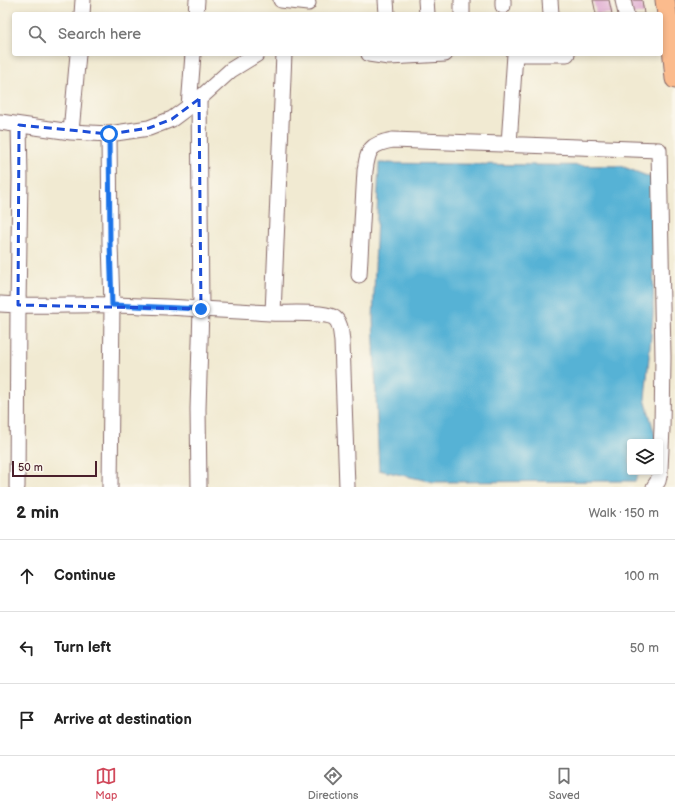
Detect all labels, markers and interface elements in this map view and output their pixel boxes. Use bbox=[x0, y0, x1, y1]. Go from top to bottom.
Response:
search box bbox=[12, 12, 663, 56]
icon: search bbox=[26, 23, 48, 45]
text: Search here bbox=[58, 25, 141, 44]
route start bbox=[100, 125, 118, 143]
route end bbox=[192, 300, 210, 318]
map controls bbox=[627, 439, 663, 475]
button: layers bbox=[627, 439, 663, 475]
scale bar bbox=[12, 459, 97, 478]
text: 50 m bbox=[18, 461, 43, 474]
text: 2 min bbox=[16, 503, 59, 523]
text: Walk · 150 m bbox=[588, 505, 659, 521]
icon: ahead bbox=[16, 565, 38, 587]
text: Continue bbox=[54, 566, 116, 585]
text: 100 m bbox=[624, 568, 659, 584]
icon: left bbox=[16, 637, 38, 659]
text: Turn left bbox=[54, 638, 111, 657]
text: 50 m bbox=[630, 640, 659, 656]
icon: arrive bbox=[16, 709, 38, 731]
text: Arrive at destination bbox=[54, 710, 192, 729]
tab: Map bbox=[95, 765, 117, 802]
tab: Directions bbox=[308, 765, 358, 802]
tab: Saved bbox=[549, 765, 580, 802]

